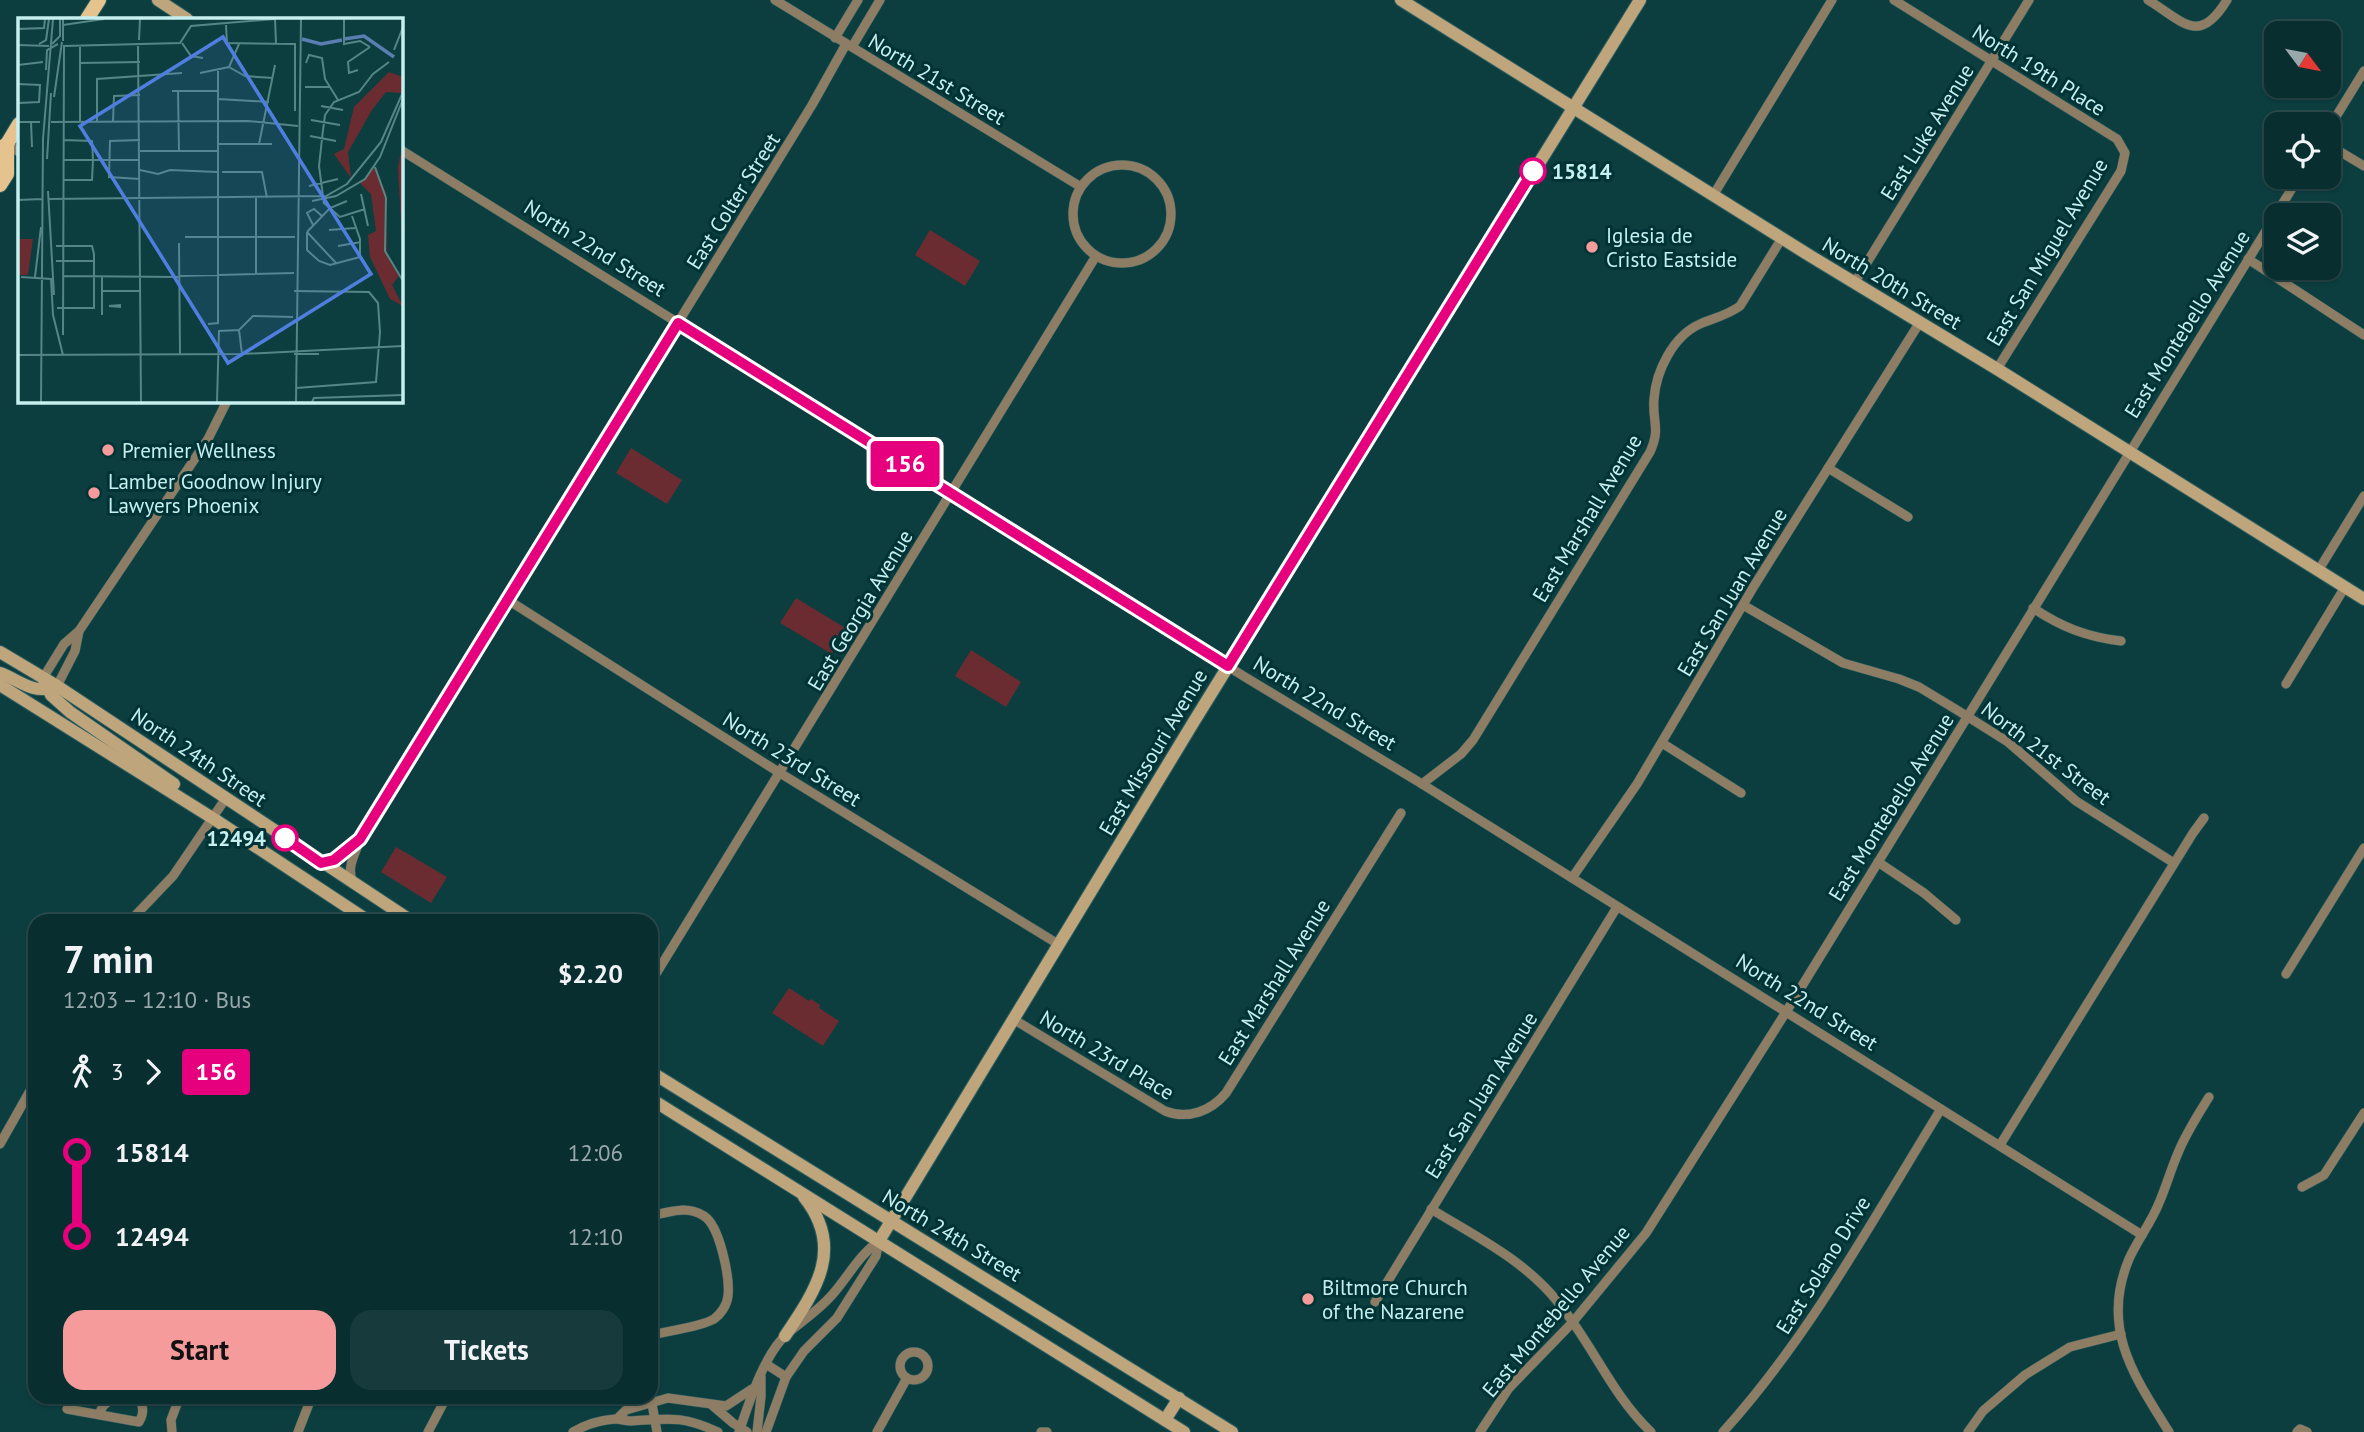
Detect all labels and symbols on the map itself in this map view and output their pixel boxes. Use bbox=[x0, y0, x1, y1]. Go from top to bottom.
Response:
inset map bbox=[18, 18, 402, 402]
street label: North 19th Place bbox=[1967, 18, 2111, 122]
north arrow bbox=[2264, 21, 2342, 98]
street label: North 21st Street bbox=[863, 27, 1011, 131]
street label: East Luke Avenue bbox=[1874, 59, 1980, 205]
street label: East Colter Street bbox=[680, 128, 786, 274]
street label: East San Miguel Avenue bbox=[1980, 153, 2114, 351]
marker: 15814 bbox=[1520, 158, 1546, 184]
place label: 15814 bbox=[1552, 158, 1612, 185]
street label: North 22nd Street bbox=[519, 194, 671, 302]
place label: Iglesia de Cristo Eastside bbox=[1606, 222, 1737, 273]
street label: East Montebello Avenue bbox=[2118, 225, 2256, 423]
street label: North 20th Street bbox=[1817, 231, 1967, 335]
marker: Iglesia de Cristo Eastside bbox=[1584, 239, 1600, 255]
street label: East Marshall Avenue bbox=[1526, 429, 1648, 607]
place label: Premier Wellness bbox=[122, 437, 276, 464]
line badge: 156 bbox=[865, 441, 945, 487]
marker: Premier Wellness bbox=[100, 442, 116, 458]
place label: Lamber Goodnow Injury Lawyers Phoenix bbox=[108, 468, 322, 519]
marker: Lamber Goodnow Injury Lawyers Phoenix bbox=[86, 485, 102, 501]
street label: East San Juan Avenue bbox=[1671, 503, 1793, 681]
street label: East Georgia Avenue bbox=[801, 525, 919, 695]
street label: North 22nd Street bbox=[1248, 650, 1402, 756]
street label: East Missouri Avenue bbox=[1093, 664, 1213, 840]
street label: North 21st Street bbox=[1976, 695, 2116, 811]
street label: North 24th Street bbox=[126, 702, 272, 812]
street label: North 23rd Street bbox=[718, 706, 866, 812]
street label: East Montebello Avenue bbox=[1822, 708, 1960, 906]
place label: 12494 bbox=[206, 825, 266, 852]
marker: 12494 bbox=[272, 825, 298, 851]
street label: East Marshall Avenue bbox=[1212, 894, 1336, 1070]
street label: North 22nd Street bbox=[1731, 948, 1883, 1056]
street label: North 23rd Place bbox=[1035, 1004, 1179, 1106]
street label: East San Juan Avenue bbox=[1419, 1007, 1543, 1183]
street label: North 24th Street bbox=[877, 1183, 1027, 1287]
street label: East Solano Drive bbox=[1770, 1191, 1876, 1339]
street label: East Montebello Avenue bbox=[1476, 1220, 1636, 1402]
place label: Biltmore Church of the Nazarene bbox=[1322, 1274, 1468, 1325]
marker: Biltmore Church of the Nazarene bbox=[1300, 1291, 1316, 1307]

